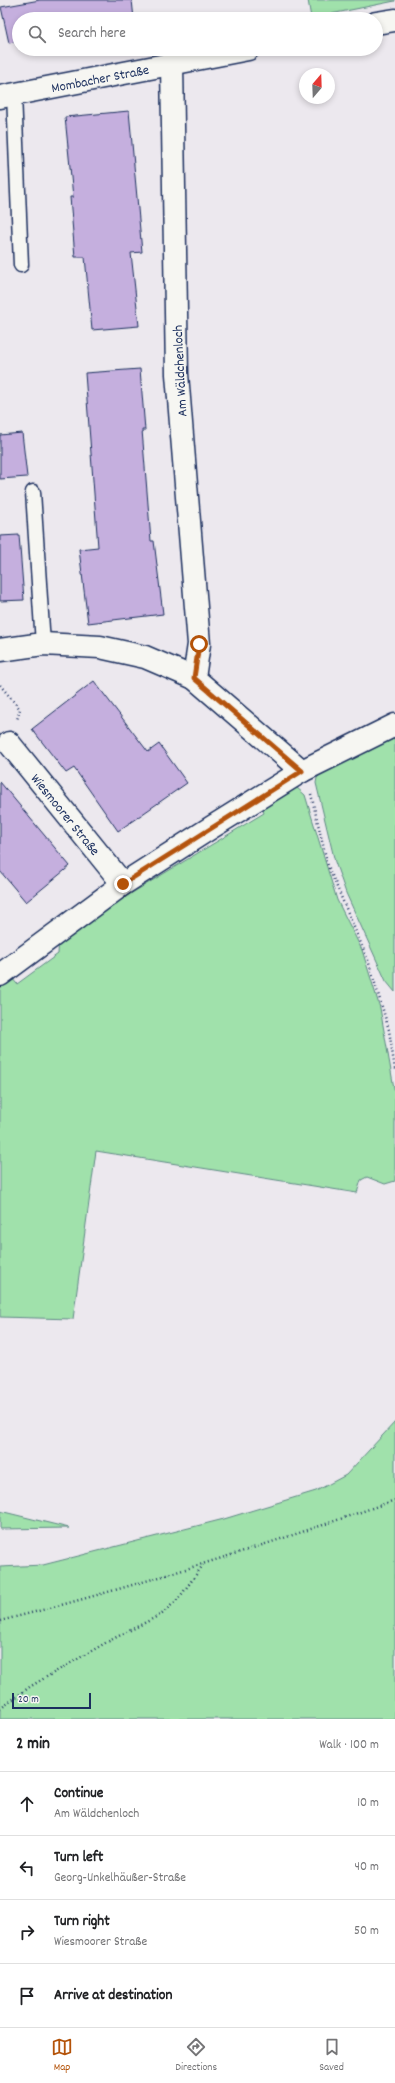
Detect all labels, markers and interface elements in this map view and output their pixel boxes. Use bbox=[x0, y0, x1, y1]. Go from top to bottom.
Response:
search box bbox=[12, 12, 383, 56]
icon: search bbox=[26, 23, 48, 45]
text: Search here bbox=[58, 23, 126, 45]
street label: Mombacher Straße bbox=[50, 61, 151, 99]
north arrow bbox=[299, 68, 335, 104]
street label: Am Wäldchenloch bbox=[169, 325, 193, 417]
route start bbox=[190, 635, 208, 653]
street label: Wiesmoorer Straße bbox=[25, 770, 104, 861]
route end bbox=[114, 875, 132, 893]
scale bar bbox=[12, 1691, 91, 1710]
text: 20 m bbox=[18, 1692, 39, 1708]
text: 2 min bbox=[16, 1733, 50, 1757]
text: Walk · 100 m bbox=[319, 1736, 379, 1755]
text: Continue bbox=[54, 1783, 103, 1805]
icon: ahead bbox=[16, 1793, 38, 1815]
text: 10 m bbox=[357, 1794, 379, 1813]
text: Am Wäldchenloch bbox=[54, 1805, 139, 1824]
text: Turn left bbox=[54, 1847, 103, 1869]
icon: left bbox=[16, 1857, 38, 1879]
text: 40 m bbox=[355, 1858, 379, 1877]
text: Georg-Unkelhäußer-Straße bbox=[54, 1869, 186, 1888]
text: Turn right bbox=[54, 1911, 110, 1933]
icon: right bbox=[16, 1921, 38, 1943]
text: 50 m bbox=[354, 1922, 379, 1941]
text: Wiesmoorer Straße bbox=[54, 1933, 147, 1952]
icon: arrive bbox=[16, 1985, 38, 2007]
text: Arrive at destination bbox=[54, 1985, 172, 2007]
tab: Map bbox=[51, 2036, 73, 2076]
tab: Directions bbox=[175, 2036, 217, 2076]
tab: Saved bbox=[319, 2036, 344, 2076]

